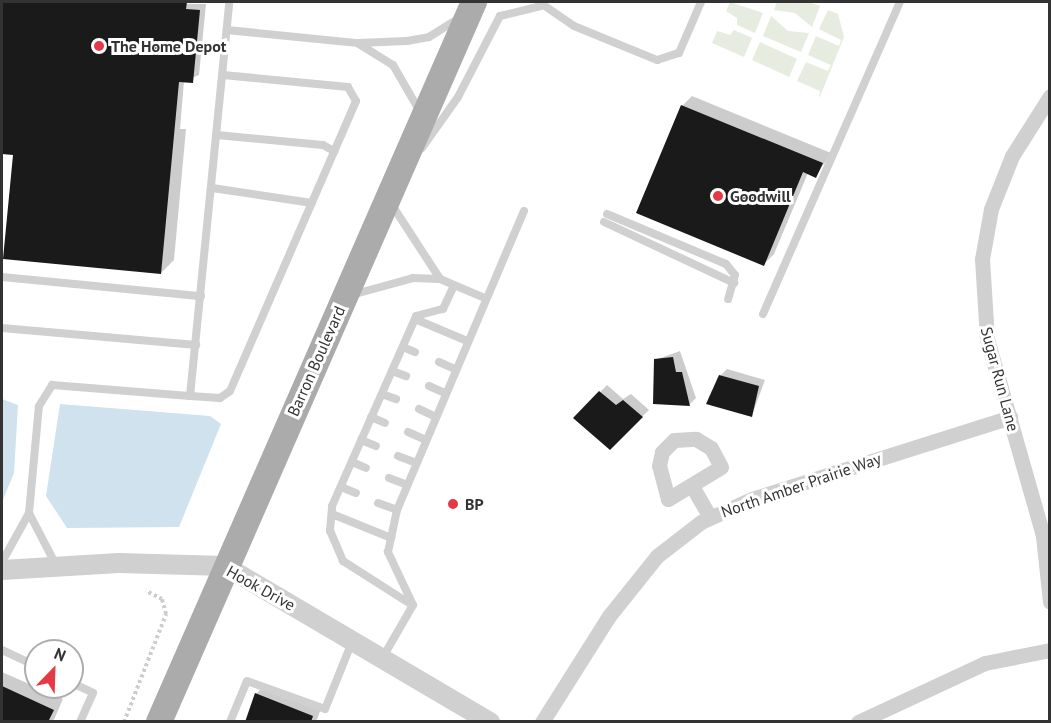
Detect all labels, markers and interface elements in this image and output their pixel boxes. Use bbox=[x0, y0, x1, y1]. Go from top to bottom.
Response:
place label: The Home Depot bbox=[111, 36, 226, 56]
marker: The Home Depot bbox=[92, 39, 106, 53]
place label: Goodwill bbox=[730, 186, 791, 206]
marker: Goodwill bbox=[711, 189, 725, 203]
street label: Barron Boulevard bbox=[283, 303, 349, 419]
street label: Sugar Run Lane bbox=[977, 325, 1023, 433]
street label: North Amber Prairie Way bbox=[718, 448, 884, 522]
place label: BP bbox=[465, 494, 484, 514]
marker: BP bbox=[446, 497, 460, 511]
street label: Hook Drive bbox=[223, 561, 299, 615]
north arrow bbox=[24, 639, 84, 699]
text: N bbox=[51, 643, 69, 666]

